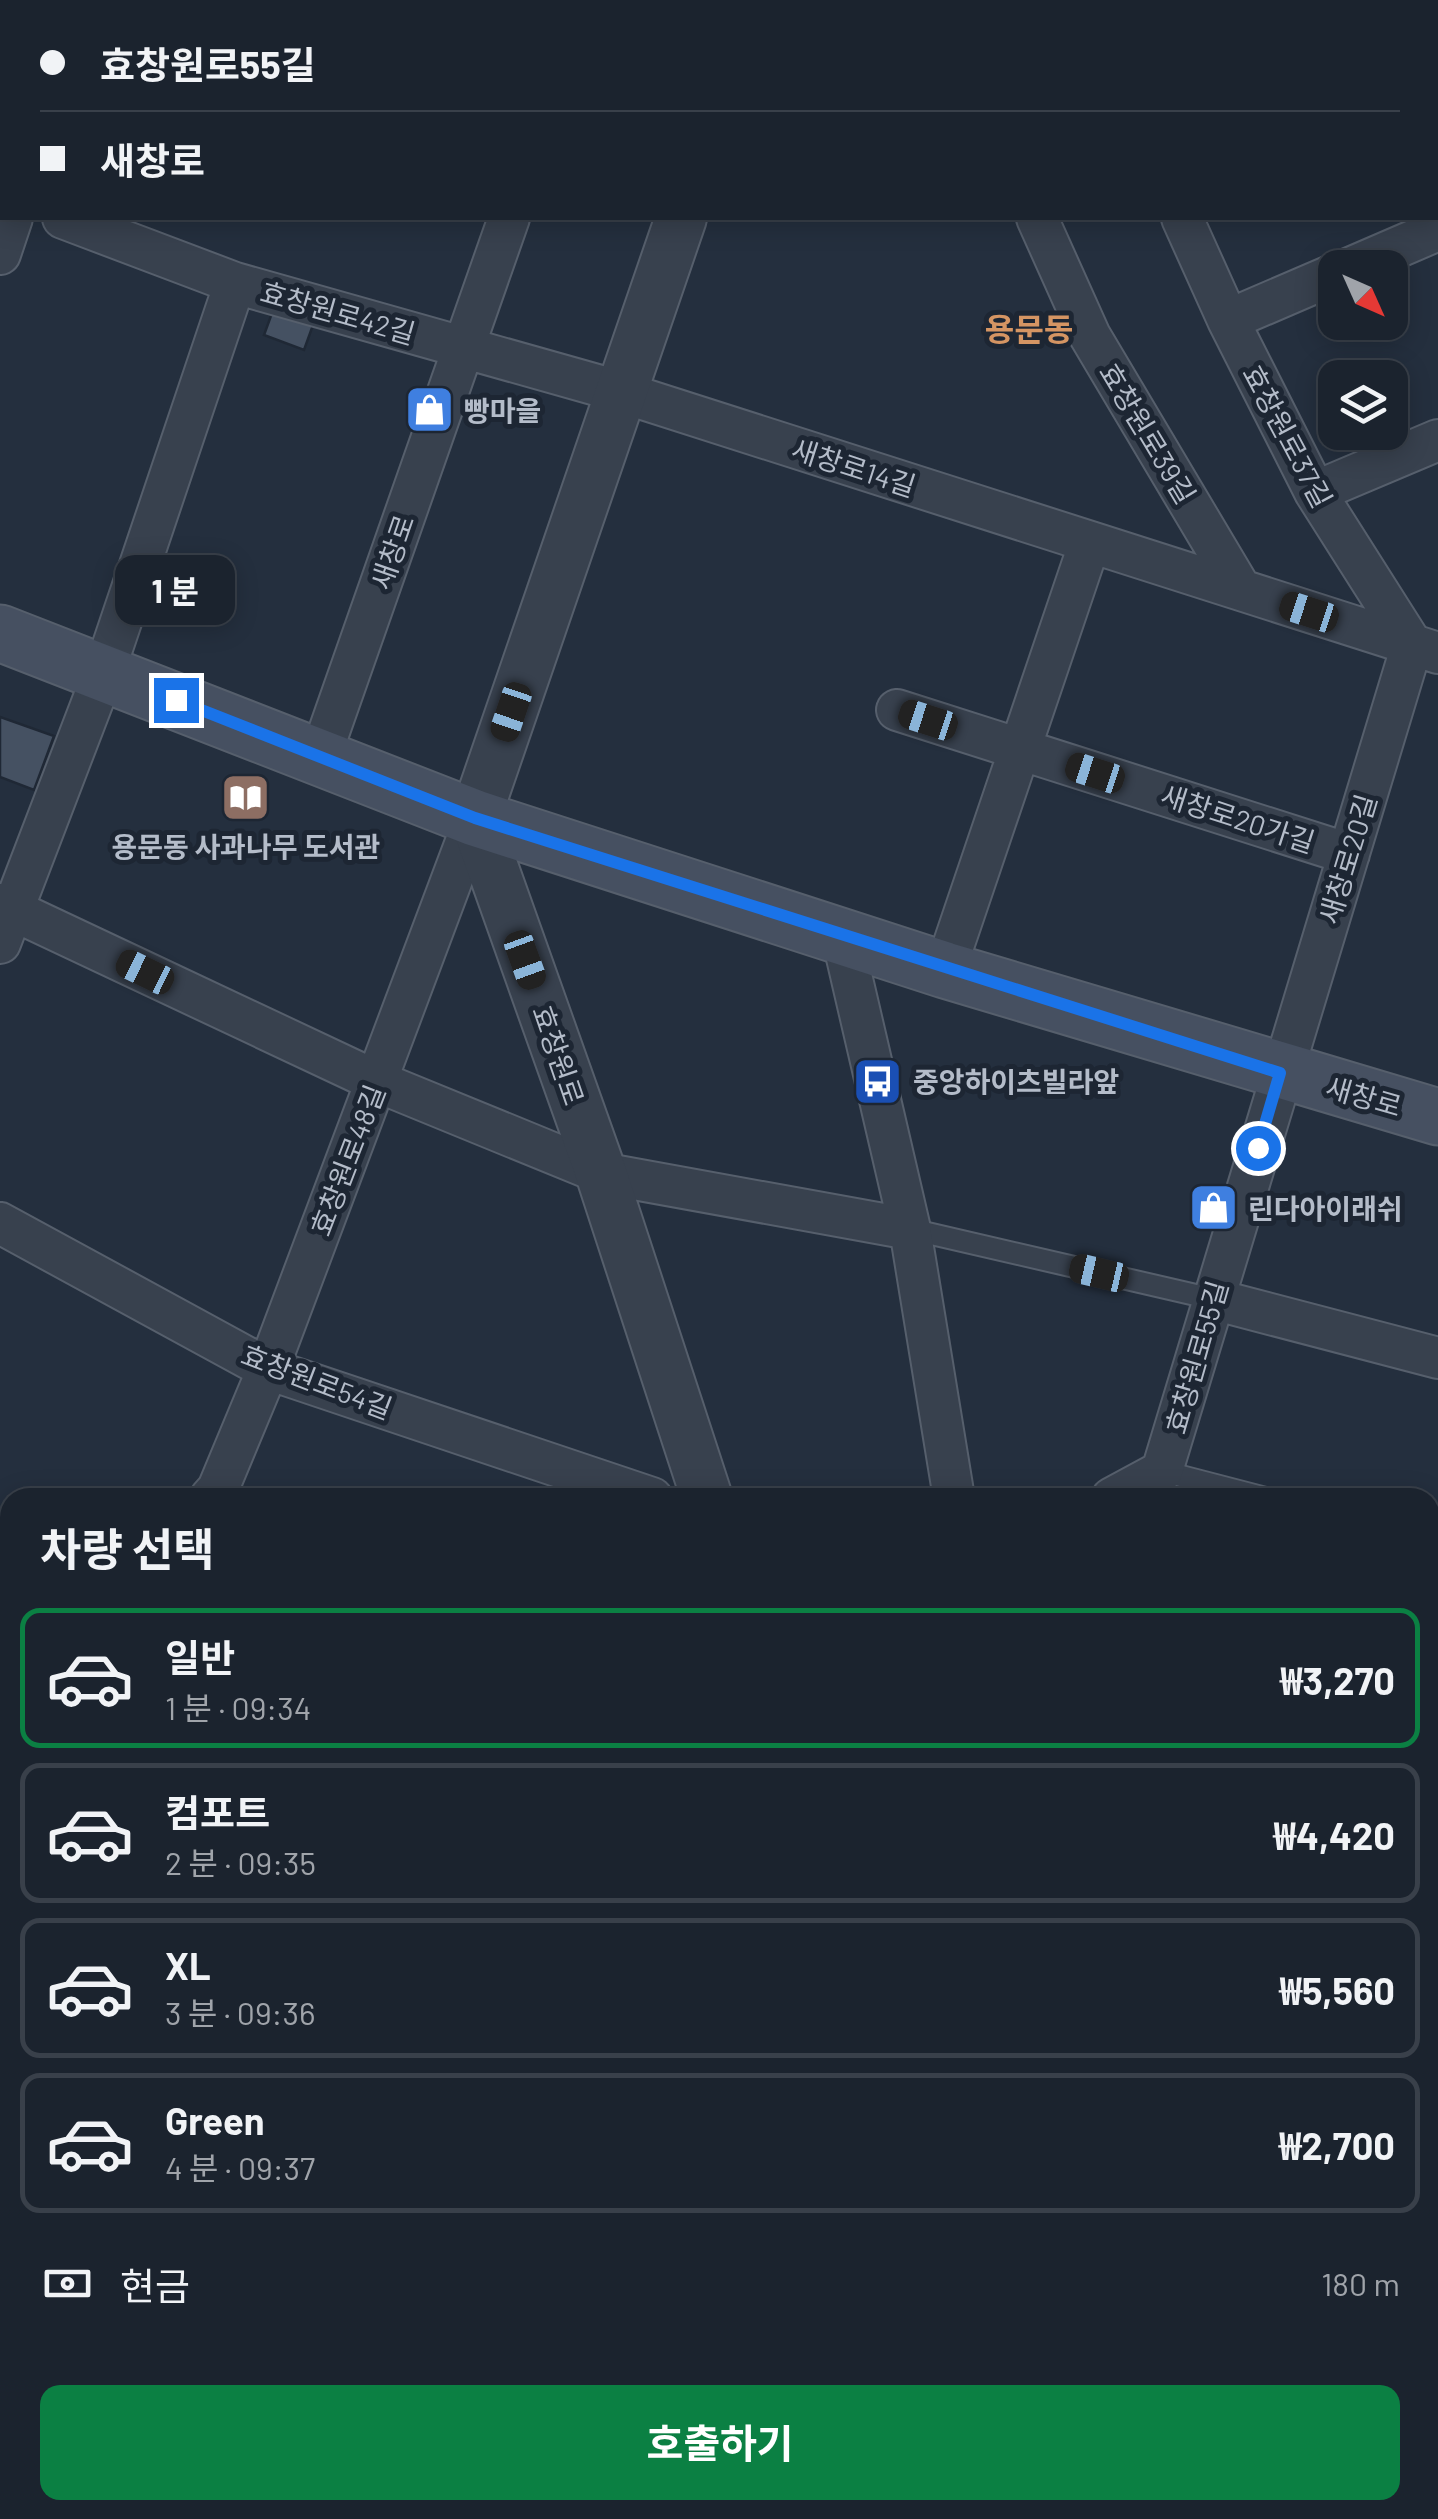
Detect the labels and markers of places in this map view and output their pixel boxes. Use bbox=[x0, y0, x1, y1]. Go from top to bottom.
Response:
shop icon: 빵마을 bbox=[403, 384, 455, 436]
place label: 빵마을 bbox=[464, 393, 541, 427]
library icon: 용문동 사과나무 도서관 bbox=[220, 772, 272, 824]
place label: 용문동 사과나무 도서관 bbox=[112, 829, 380, 863]
bus stop icon: 중앙하이츠빌라앞 bbox=[852, 1055, 904, 1107]
place label: 중앙하이츠빌라앞 bbox=[913, 1064, 1119, 1098]
shop icon: 린다아이래쉬 bbox=[1187, 1182, 1239, 1234]
place label: 린다아이래쉬 bbox=[1248, 1191, 1403, 1225]

